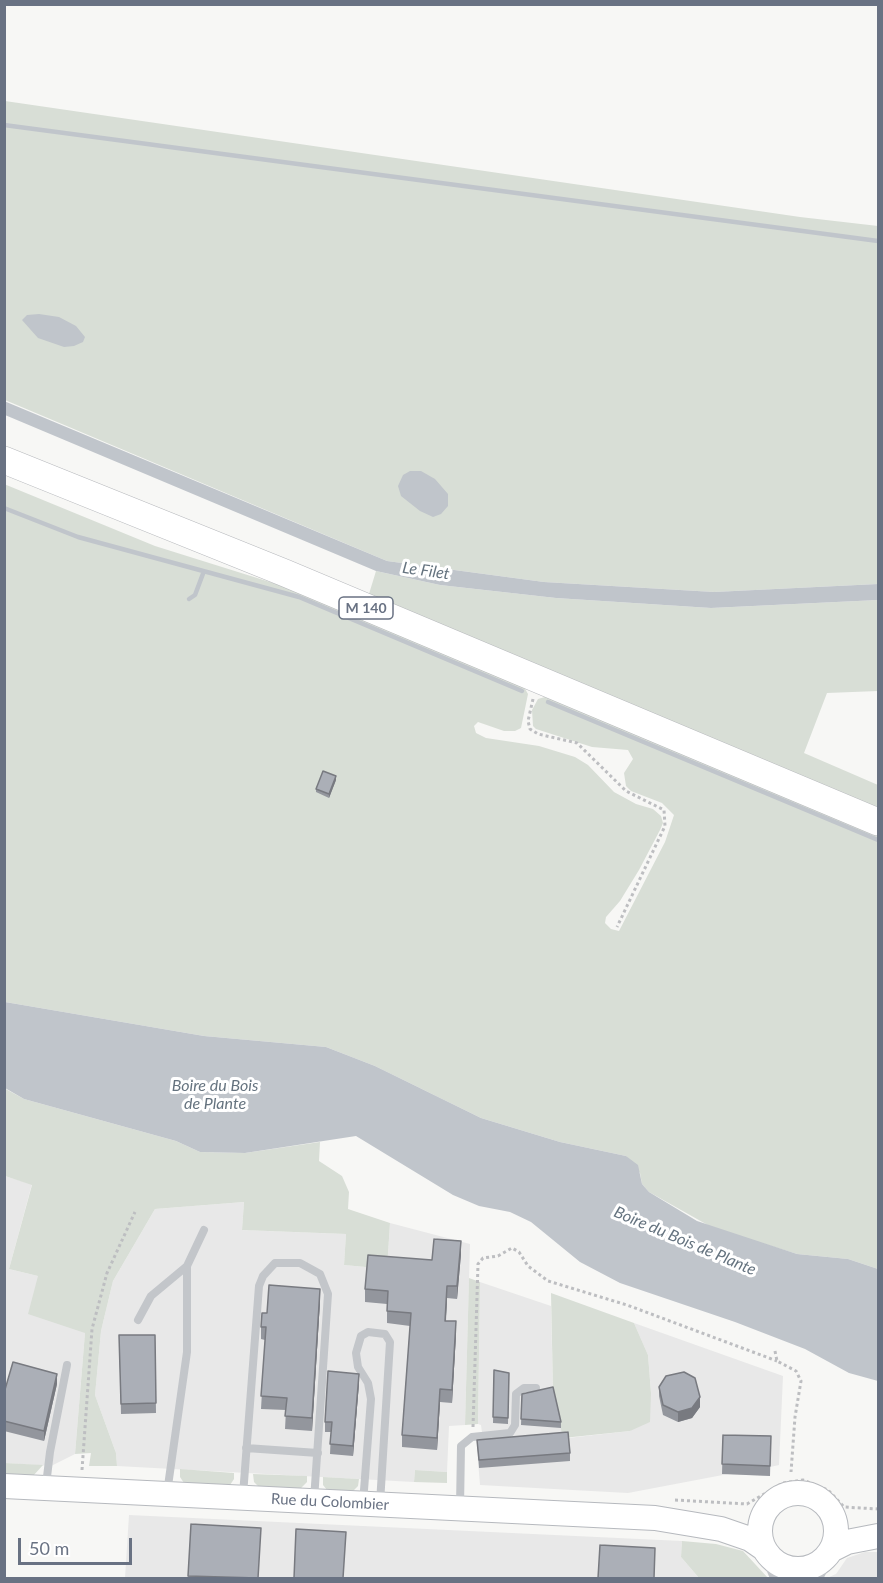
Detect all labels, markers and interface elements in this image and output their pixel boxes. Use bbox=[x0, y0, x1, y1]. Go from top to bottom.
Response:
water label: Le Filet bbox=[401, 558, 451, 584]
road number: M 140 bbox=[339, 597, 393, 619]
water label: Boire du Bois de Plante bbox=[172, 1076, 258, 1114]
water label: Boire du Bois de Plante bbox=[611, 1202, 759, 1280]
street label: Rue du Colombier bbox=[271, 1490, 389, 1514]
scale bar bbox=[21, 1526, 135, 1564]
text: 50 m bbox=[29, 1537, 69, 1559]

